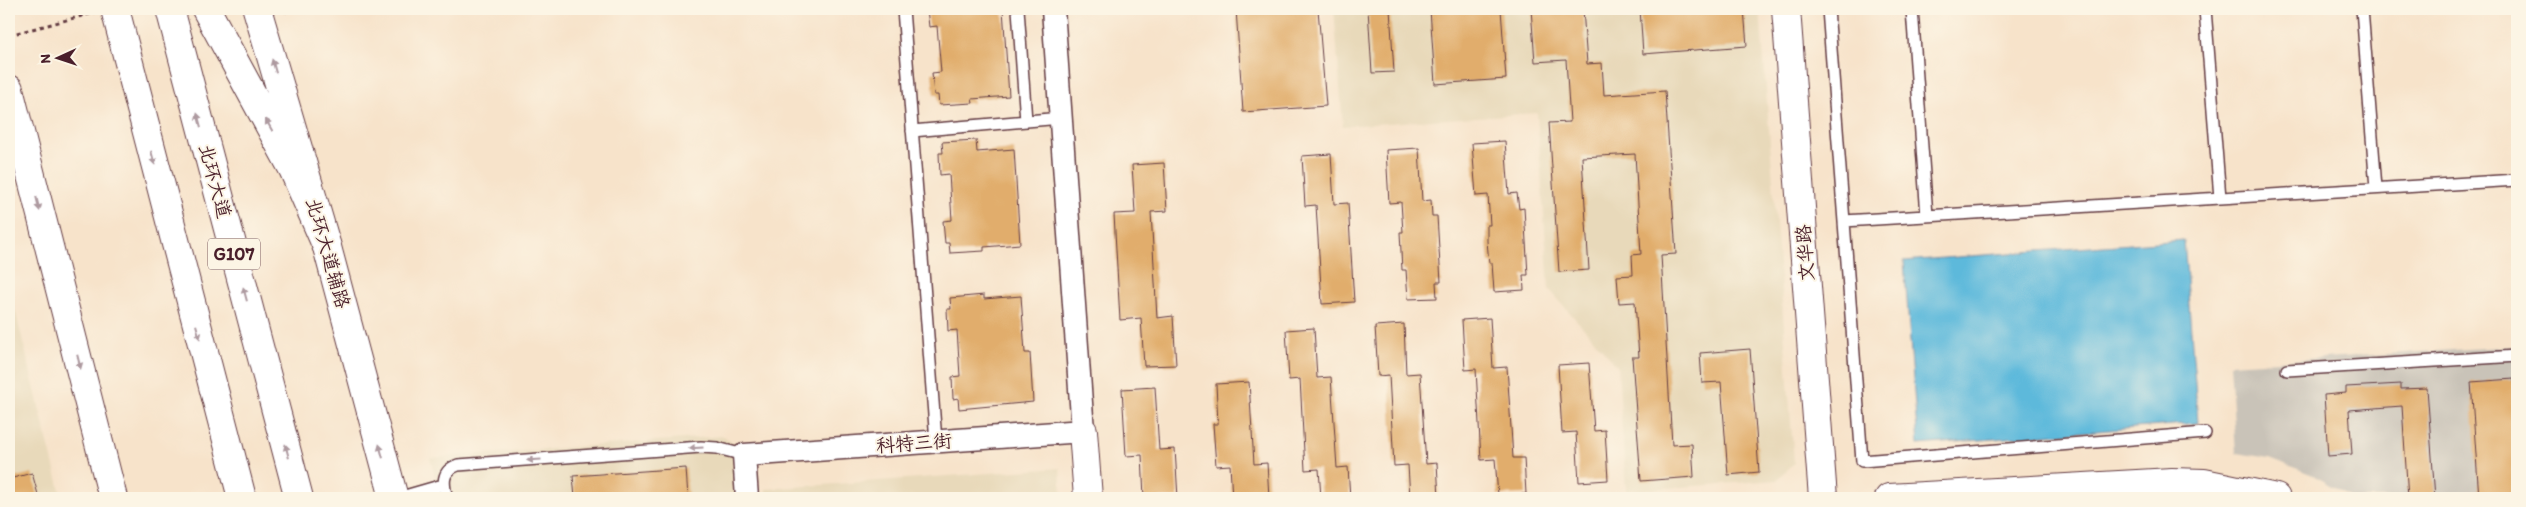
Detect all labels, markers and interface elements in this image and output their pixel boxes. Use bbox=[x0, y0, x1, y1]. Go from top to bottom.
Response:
north arrow bbox=[32, 32, 82, 82]
text: N bbox=[37, 53, 54, 64]
one-way arrow bbox=[270, 59, 278, 74]
one-way arrow bbox=[195, 113, 203, 128]
one-way arrow bbox=[264, 118, 273, 131]
street label: 北环大道 bbox=[194, 141, 236, 221]
one-way arrow bbox=[149, 150, 157, 165]
street label: 北环大道辅路 bbox=[301, 195, 355, 311]
one-way arrow bbox=[34, 197, 42, 212]
street label: 文华路 bbox=[1792, 224, 1818, 282]
road number: G107 bbox=[208, 238, 260, 270]
one-way arrow bbox=[241, 287, 249, 302]
one-way arrow bbox=[195, 324, 203, 339]
one-way arrow bbox=[75, 354, 83, 369]
street label: 科特三街 bbox=[875, 429, 953, 457]
one-way arrow bbox=[282, 444, 290, 459]
one-way arrow bbox=[377, 444, 385, 459]
one-way arrow bbox=[688, 444, 704, 452]
one-way arrow bbox=[526, 456, 542, 464]

